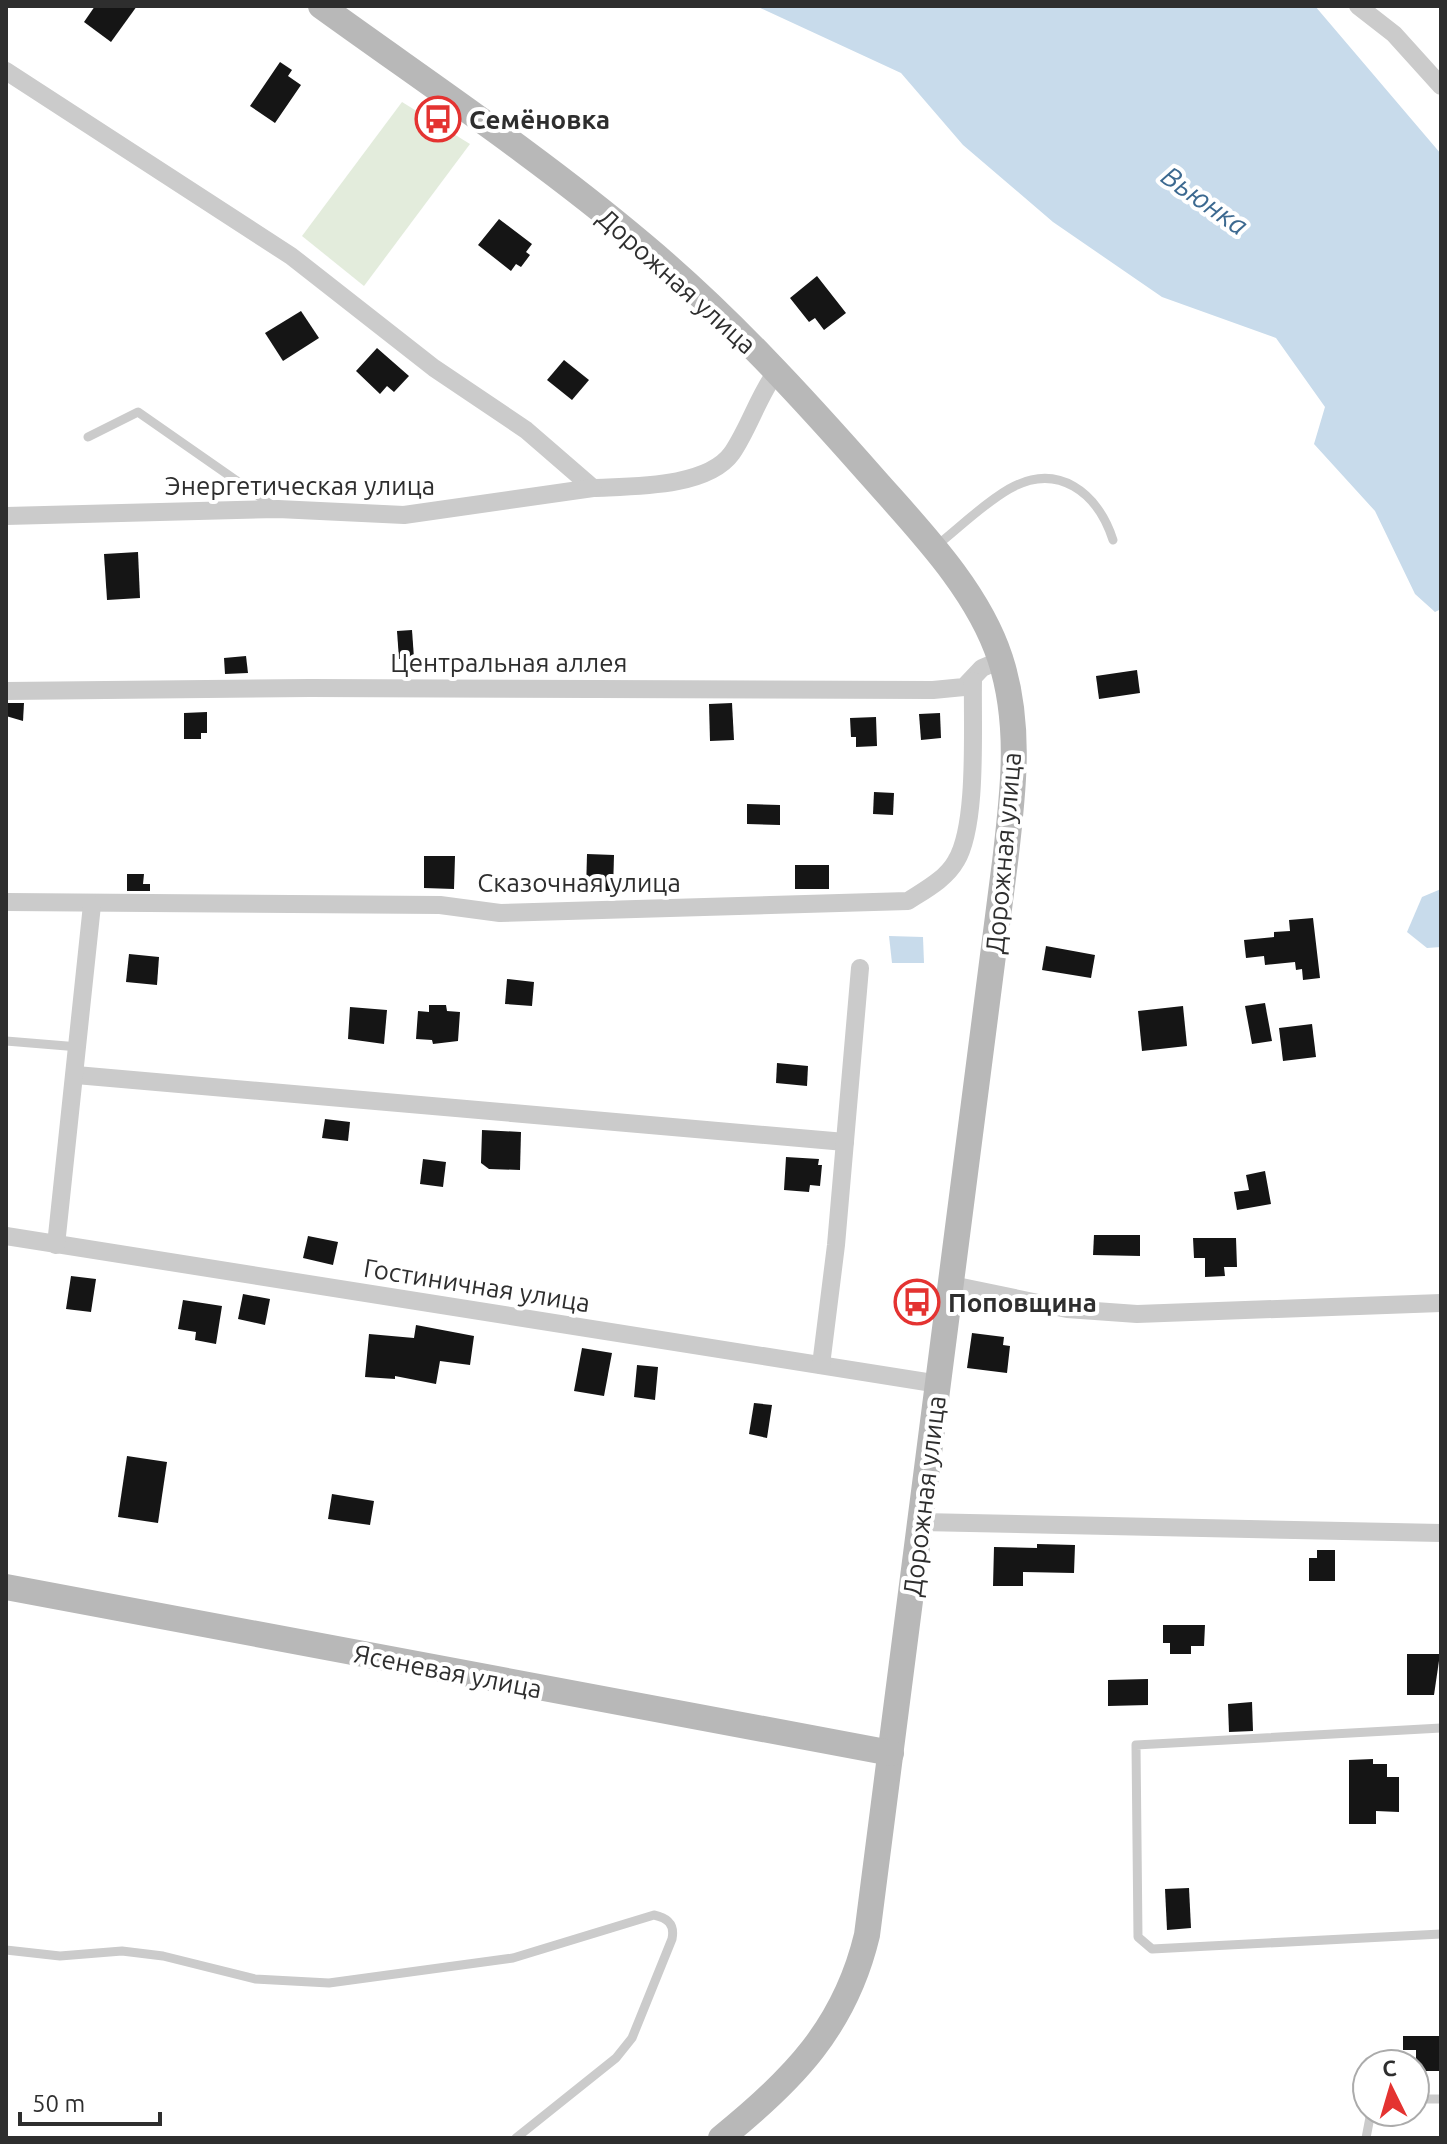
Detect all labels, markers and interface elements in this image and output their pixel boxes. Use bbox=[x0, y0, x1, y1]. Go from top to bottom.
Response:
bus stop icon: Семёновка bbox=[414, 95, 462, 143]
place label: Семёновка bbox=[469, 105, 610, 134]
water label: Вьюнка bbox=[1156, 159, 1254, 241]
street label: Дорожная улица bbox=[592, 203, 762, 359]
street label: Энергетическая улица bbox=[165, 471, 435, 500]
street label: Центральная аллея bbox=[390, 648, 628, 677]
street label: Дорожная улица bbox=[980, 751, 1026, 955]
street label: Сказочная улица bbox=[477, 868, 681, 897]
street label: Гостиничная улица bbox=[362, 1253, 592, 1317]
bus stop icon: Поповщина bbox=[893, 1278, 941, 1326]
place label: Поповщина bbox=[948, 1288, 1097, 1317]
street label: Дорожная улица bbox=[897, 1394, 951, 1598]
street label: Ясеневая улица bbox=[351, 1639, 545, 1703]
north arrow bbox=[1351, 2048, 1431, 2128]
text: С bbox=[1381, 2055, 1397, 2081]
scale bar bbox=[20, 2076, 160, 2126]
text: 50 m bbox=[32, 2090, 85, 2117]

